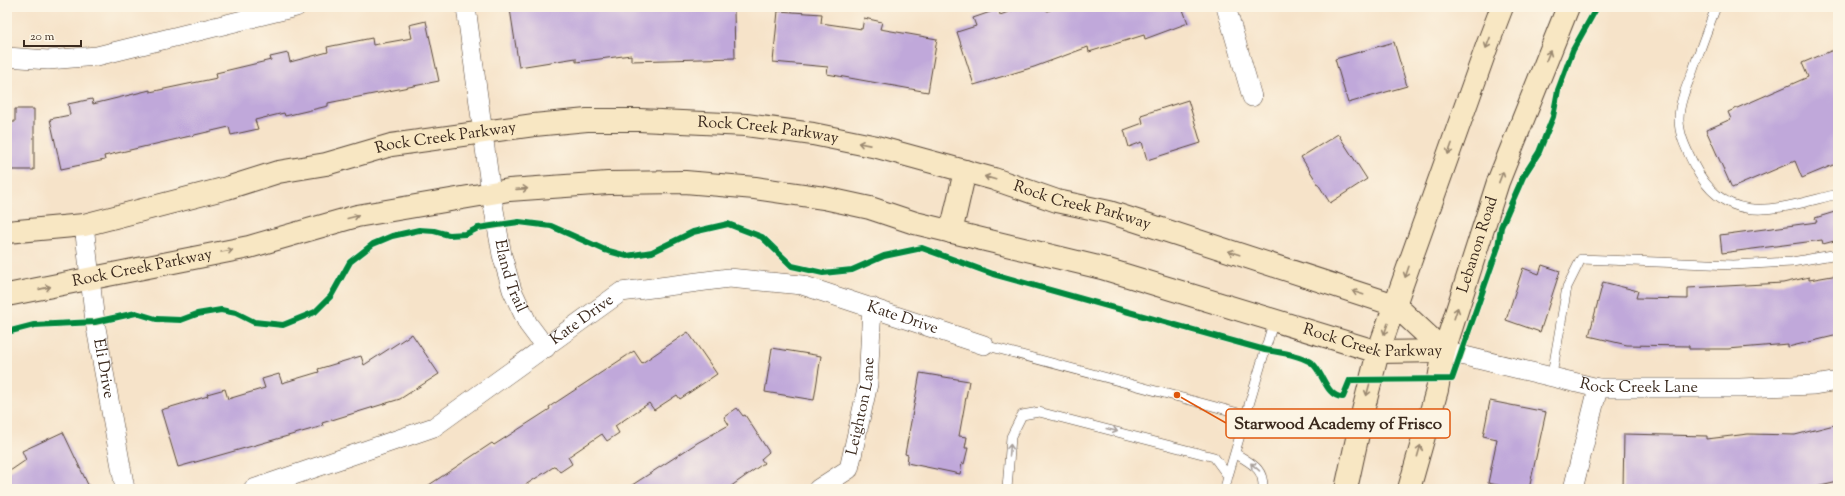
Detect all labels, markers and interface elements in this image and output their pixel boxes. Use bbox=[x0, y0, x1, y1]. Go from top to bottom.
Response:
scale bar bbox=[24, 22, 81, 48]
text: 20 m bbox=[30, 28, 55, 46]
one-way arrow bbox=[1483, 37, 1491, 49]
one-way arrow bbox=[1545, 50, 1553, 62]
street label: Rock Creek Parkway bbox=[697, 111, 841, 150]
street label: Rock Creek Parkway bbox=[372, 116, 518, 161]
one-way arrow bbox=[858, 140, 871, 148]
one-way arrow bbox=[1446, 142, 1453, 155]
one-way arrow bbox=[1497, 171, 1505, 183]
one-way arrow bbox=[983, 173, 996, 181]
street label: Rock Creek Parkway bbox=[1010, 175, 1154, 236]
one-way arrow bbox=[515, 185, 528, 192]
street label: Lebanon Road bbox=[1452, 194, 1504, 296]
one-way arrow bbox=[346, 213, 359, 221]
street label: Eland Trail bbox=[488, 238, 533, 317]
street label: Rock Creek Parkway bbox=[70, 243, 214, 293]
one-way arrow bbox=[220, 246, 233, 254]
one-way arrow bbox=[1228, 249, 1241, 256]
one-way arrow bbox=[1402, 265, 1410, 277]
one-way arrow bbox=[38, 283, 51, 291]
street label: Kate Drive bbox=[545, 289, 619, 351]
one-way arrow bbox=[1351, 289, 1364, 296]
street label: Kate Drive bbox=[864, 296, 941, 341]
one-way arrow bbox=[1453, 307, 1460, 320]
street label: Rock Creek Parkway bbox=[1300, 318, 1442, 364]
one-way arrow bbox=[1382, 322, 1390, 334]
street label: Eli Drive bbox=[87, 337, 120, 401]
street label: Leighton Lane bbox=[841, 357, 881, 458]
street label: Rock Creek Lane bbox=[1577, 372, 1698, 400]
one-way arrow bbox=[1364, 383, 1371, 396]
callout: Starwood Academy of Frisco bbox=[1226, 409, 1450, 438]
text: Starwood Academy of Frisco bbox=[1234, 413, 1442, 437]
one-way arrow bbox=[1105, 427, 1118, 435]
one-way arrow bbox=[1007, 444, 1014, 457]
one-way arrow bbox=[1416, 445, 1423, 458]
one-way arrow bbox=[1250, 463, 1260, 472]

